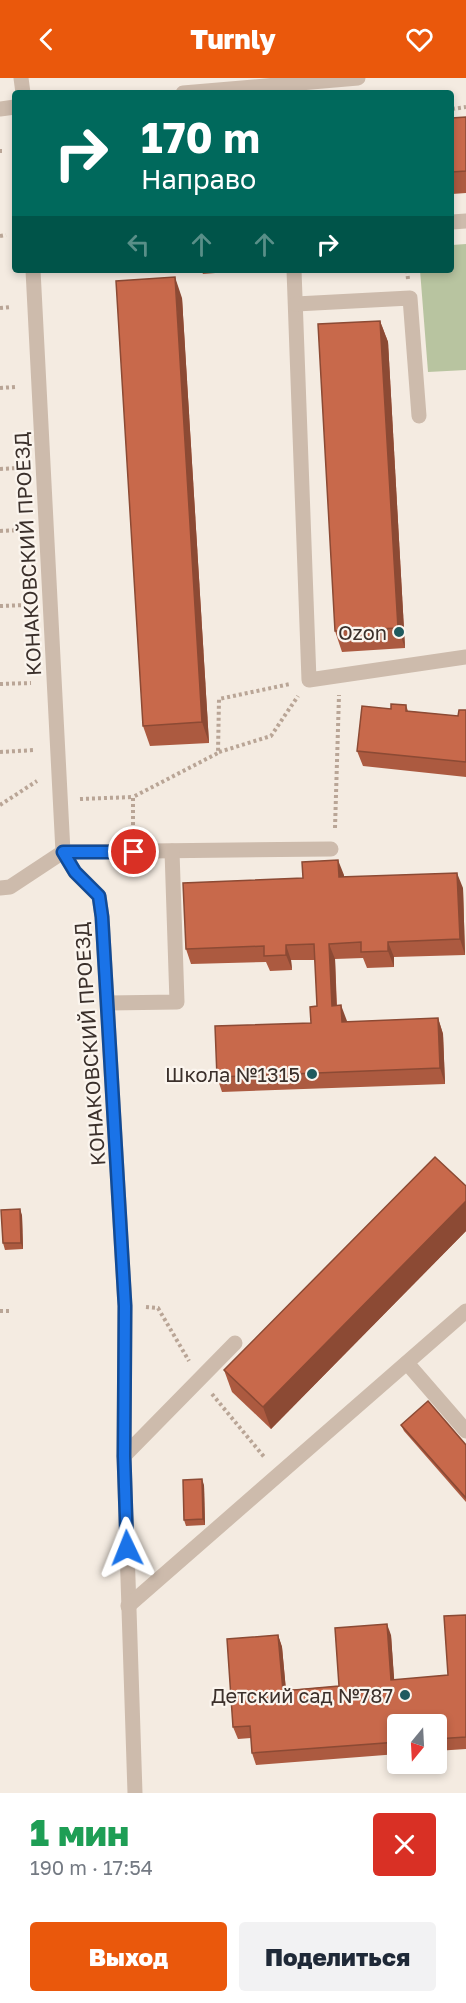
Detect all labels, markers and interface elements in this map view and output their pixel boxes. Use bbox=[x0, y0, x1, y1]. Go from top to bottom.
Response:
icon: back bbox=[30, 23, 63, 56]
text: Turnly bbox=[190, 23, 276, 55]
icon: heart bbox=[403, 23, 436, 56]
text: 170 m bbox=[141, 112, 260, 162]
icon: right bbox=[42, 114, 120, 192]
text: Направо bbox=[141, 163, 256, 195]
icon: left bbox=[122, 228, 155, 261]
icon: ahead bbox=[185, 228, 218, 261]
icon: ahead bbox=[248, 228, 281, 261]
icon: right bbox=[311, 228, 344, 261]
street label: КОНАКОВСКИЙ ПРОЕЗД bbox=[9, 432, 45, 676]
place label: Ozon bbox=[338, 620, 387, 644]
marker: Ozon bbox=[392, 625, 406, 639]
pin bbox=[108, 826, 159, 877]
icon: arrive bbox=[117, 835, 150, 868]
street label: КОНАКОВСКИЙ ПРОЕЗД bbox=[69, 921, 109, 1167]
place label: Школа №1315 bbox=[165, 1062, 300, 1086]
marker: Школа №1315 bbox=[305, 1067, 319, 1081]
position arrow bbox=[95, 1516, 159, 1580]
place label: Детский сад №787 bbox=[211, 1683, 393, 1707]
marker: Детский сад №787 bbox=[398, 1688, 412, 1702]
north arrow bbox=[387, 1714, 447, 1774]
map controls bbox=[387, 1714, 447, 1774]
text: 1 мин bbox=[30, 1811, 129, 1854]
button: close bbox=[373, 1813, 436, 1876]
text: 190 m · 17:54 bbox=[30, 1855, 153, 1879]
button: Выход bbox=[30, 1922, 227, 1991]
button: Поделиться bbox=[239, 1922, 436, 1991]

